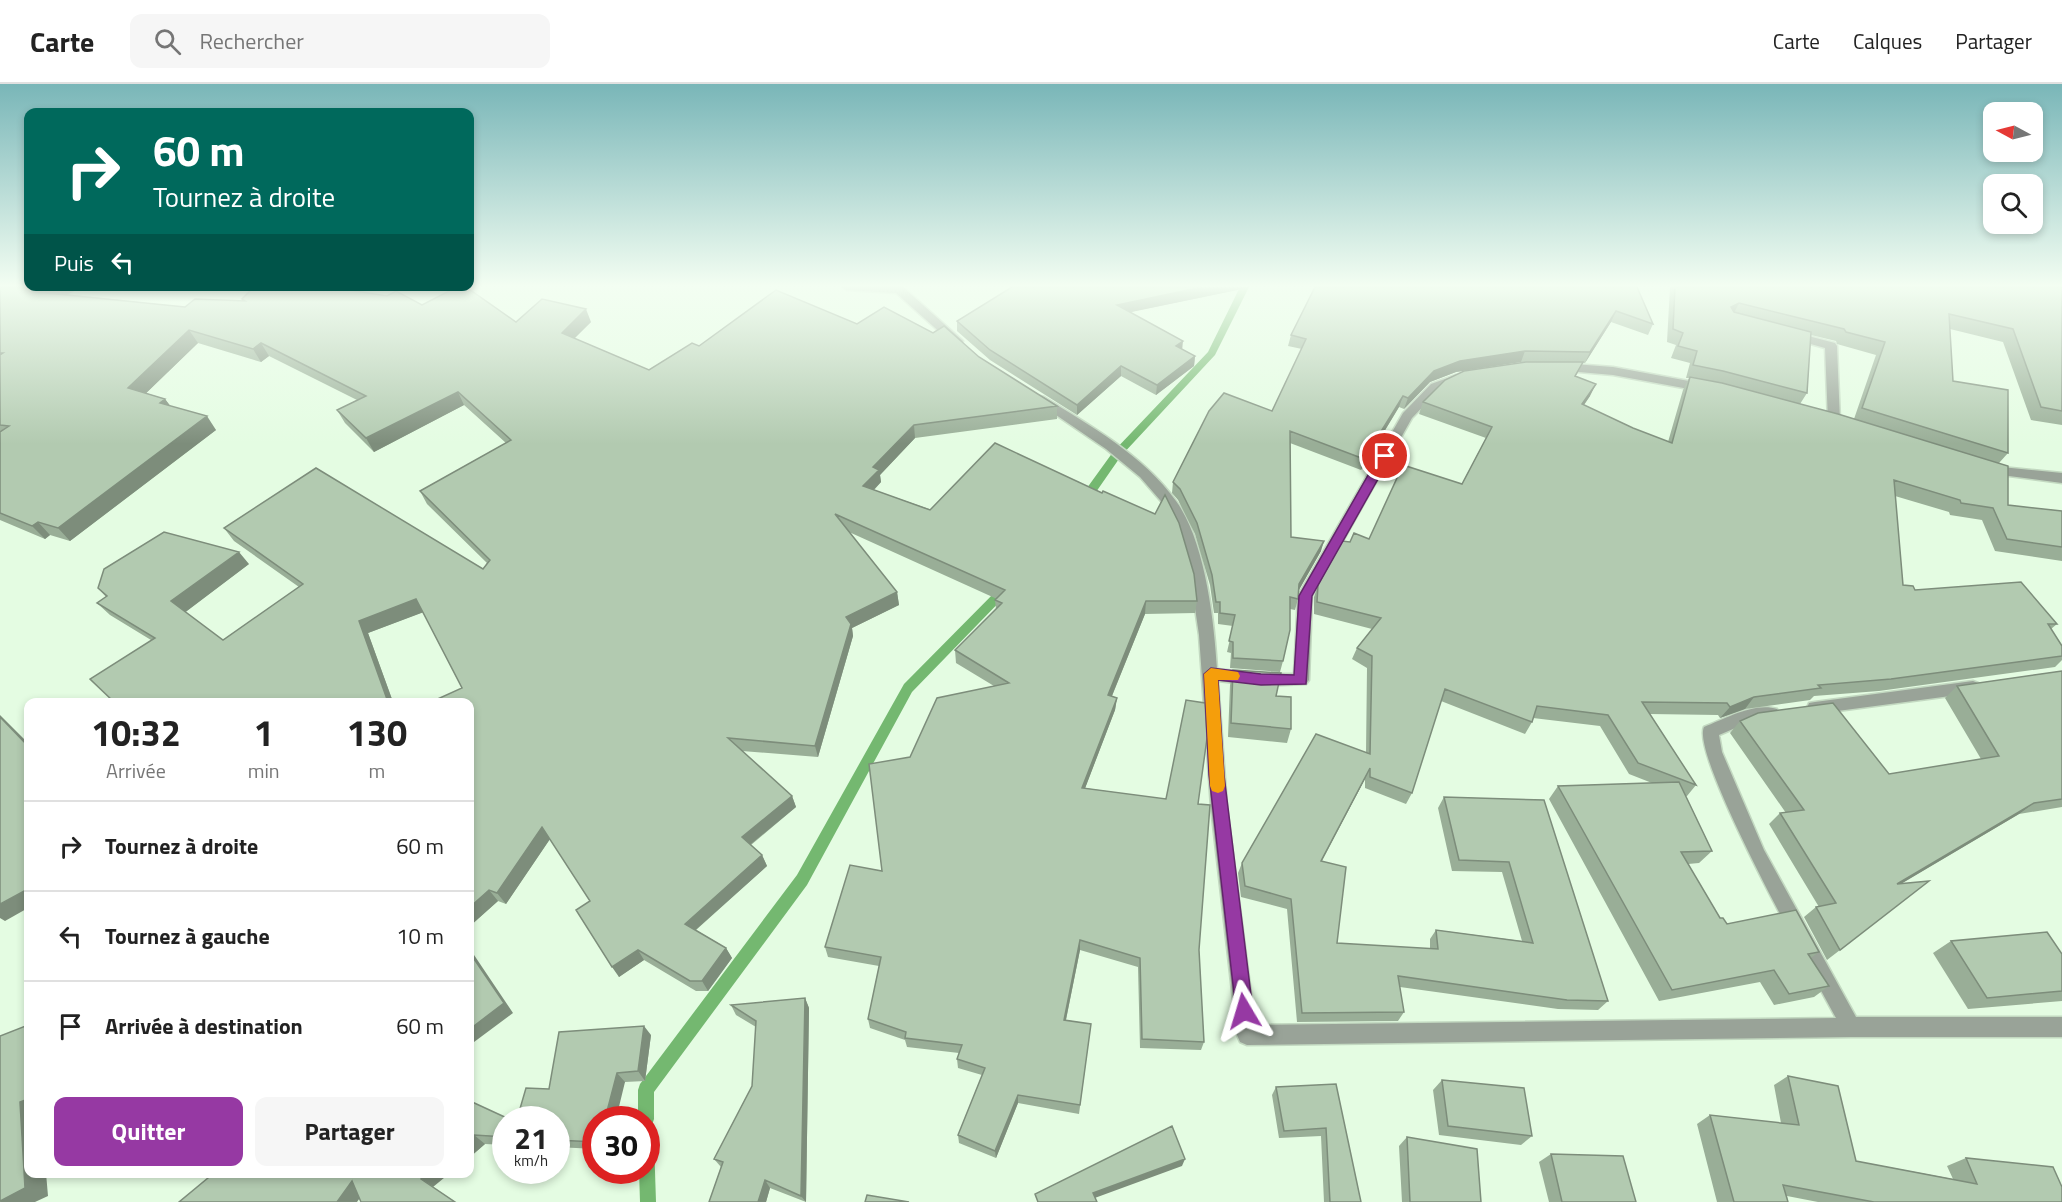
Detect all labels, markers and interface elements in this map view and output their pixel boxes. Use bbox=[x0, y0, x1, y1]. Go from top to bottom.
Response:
search box bbox=[130, 14, 550, 68]
text: Carte bbox=[30, 20, 94, 63]
text: Rechercher bbox=[199, 24, 304, 58]
icon: search bbox=[151, 25, 184, 58]
text: Carte bbox=[1773, 25, 1820, 57]
text: Calques bbox=[1853, 25, 1922, 57]
text: Partager bbox=[1955, 25, 2032, 57]
north arrow bbox=[1983, 102, 2043, 162]
map controls bbox=[1983, 102, 2043, 234]
text: 60 m bbox=[153, 118, 245, 182]
icon: right bbox=[54, 132, 132, 210]
button: search bbox=[1983, 174, 2043, 234]
text: Tournez à droite bbox=[153, 176, 335, 217]
text: Puis bbox=[54, 246, 94, 280]
icon: left bbox=[106, 246, 139, 279]
pin bbox=[1359, 430, 1410, 481]
icon: arrive bbox=[1368, 439, 1401, 472]
text: 10:32 bbox=[91, 705, 181, 760]
text: 1 bbox=[254, 705, 274, 760]
text: 130 bbox=[347, 705, 407, 760]
text: Arrivée bbox=[106, 755, 166, 786]
text: min bbox=[248, 755, 280, 786]
text: m bbox=[368, 755, 385, 786]
text: Tournez à droite bbox=[105, 829, 258, 863]
text: 60 m bbox=[396, 829, 444, 863]
icon: right bbox=[54, 830, 87, 863]
text: Tournez à gauche bbox=[105, 919, 270, 953]
text: 10 m bbox=[396, 919, 444, 953]
icon: left bbox=[54, 920, 87, 953]
position arrow bbox=[1212, 979, 1276, 1043]
text: Arrivée à destination bbox=[105, 1009, 303, 1043]
text: 60 m bbox=[396, 1009, 444, 1043]
icon: arrive bbox=[54, 1010, 87, 1043]
button: Quitter bbox=[54, 1097, 243, 1166]
button: Partager bbox=[255, 1097, 444, 1166]
speed limit sign: 30 bbox=[582, 1106, 660, 1184]
text: 21 bbox=[514, 1115, 548, 1161]
text: km/h bbox=[514, 1149, 548, 1172]

